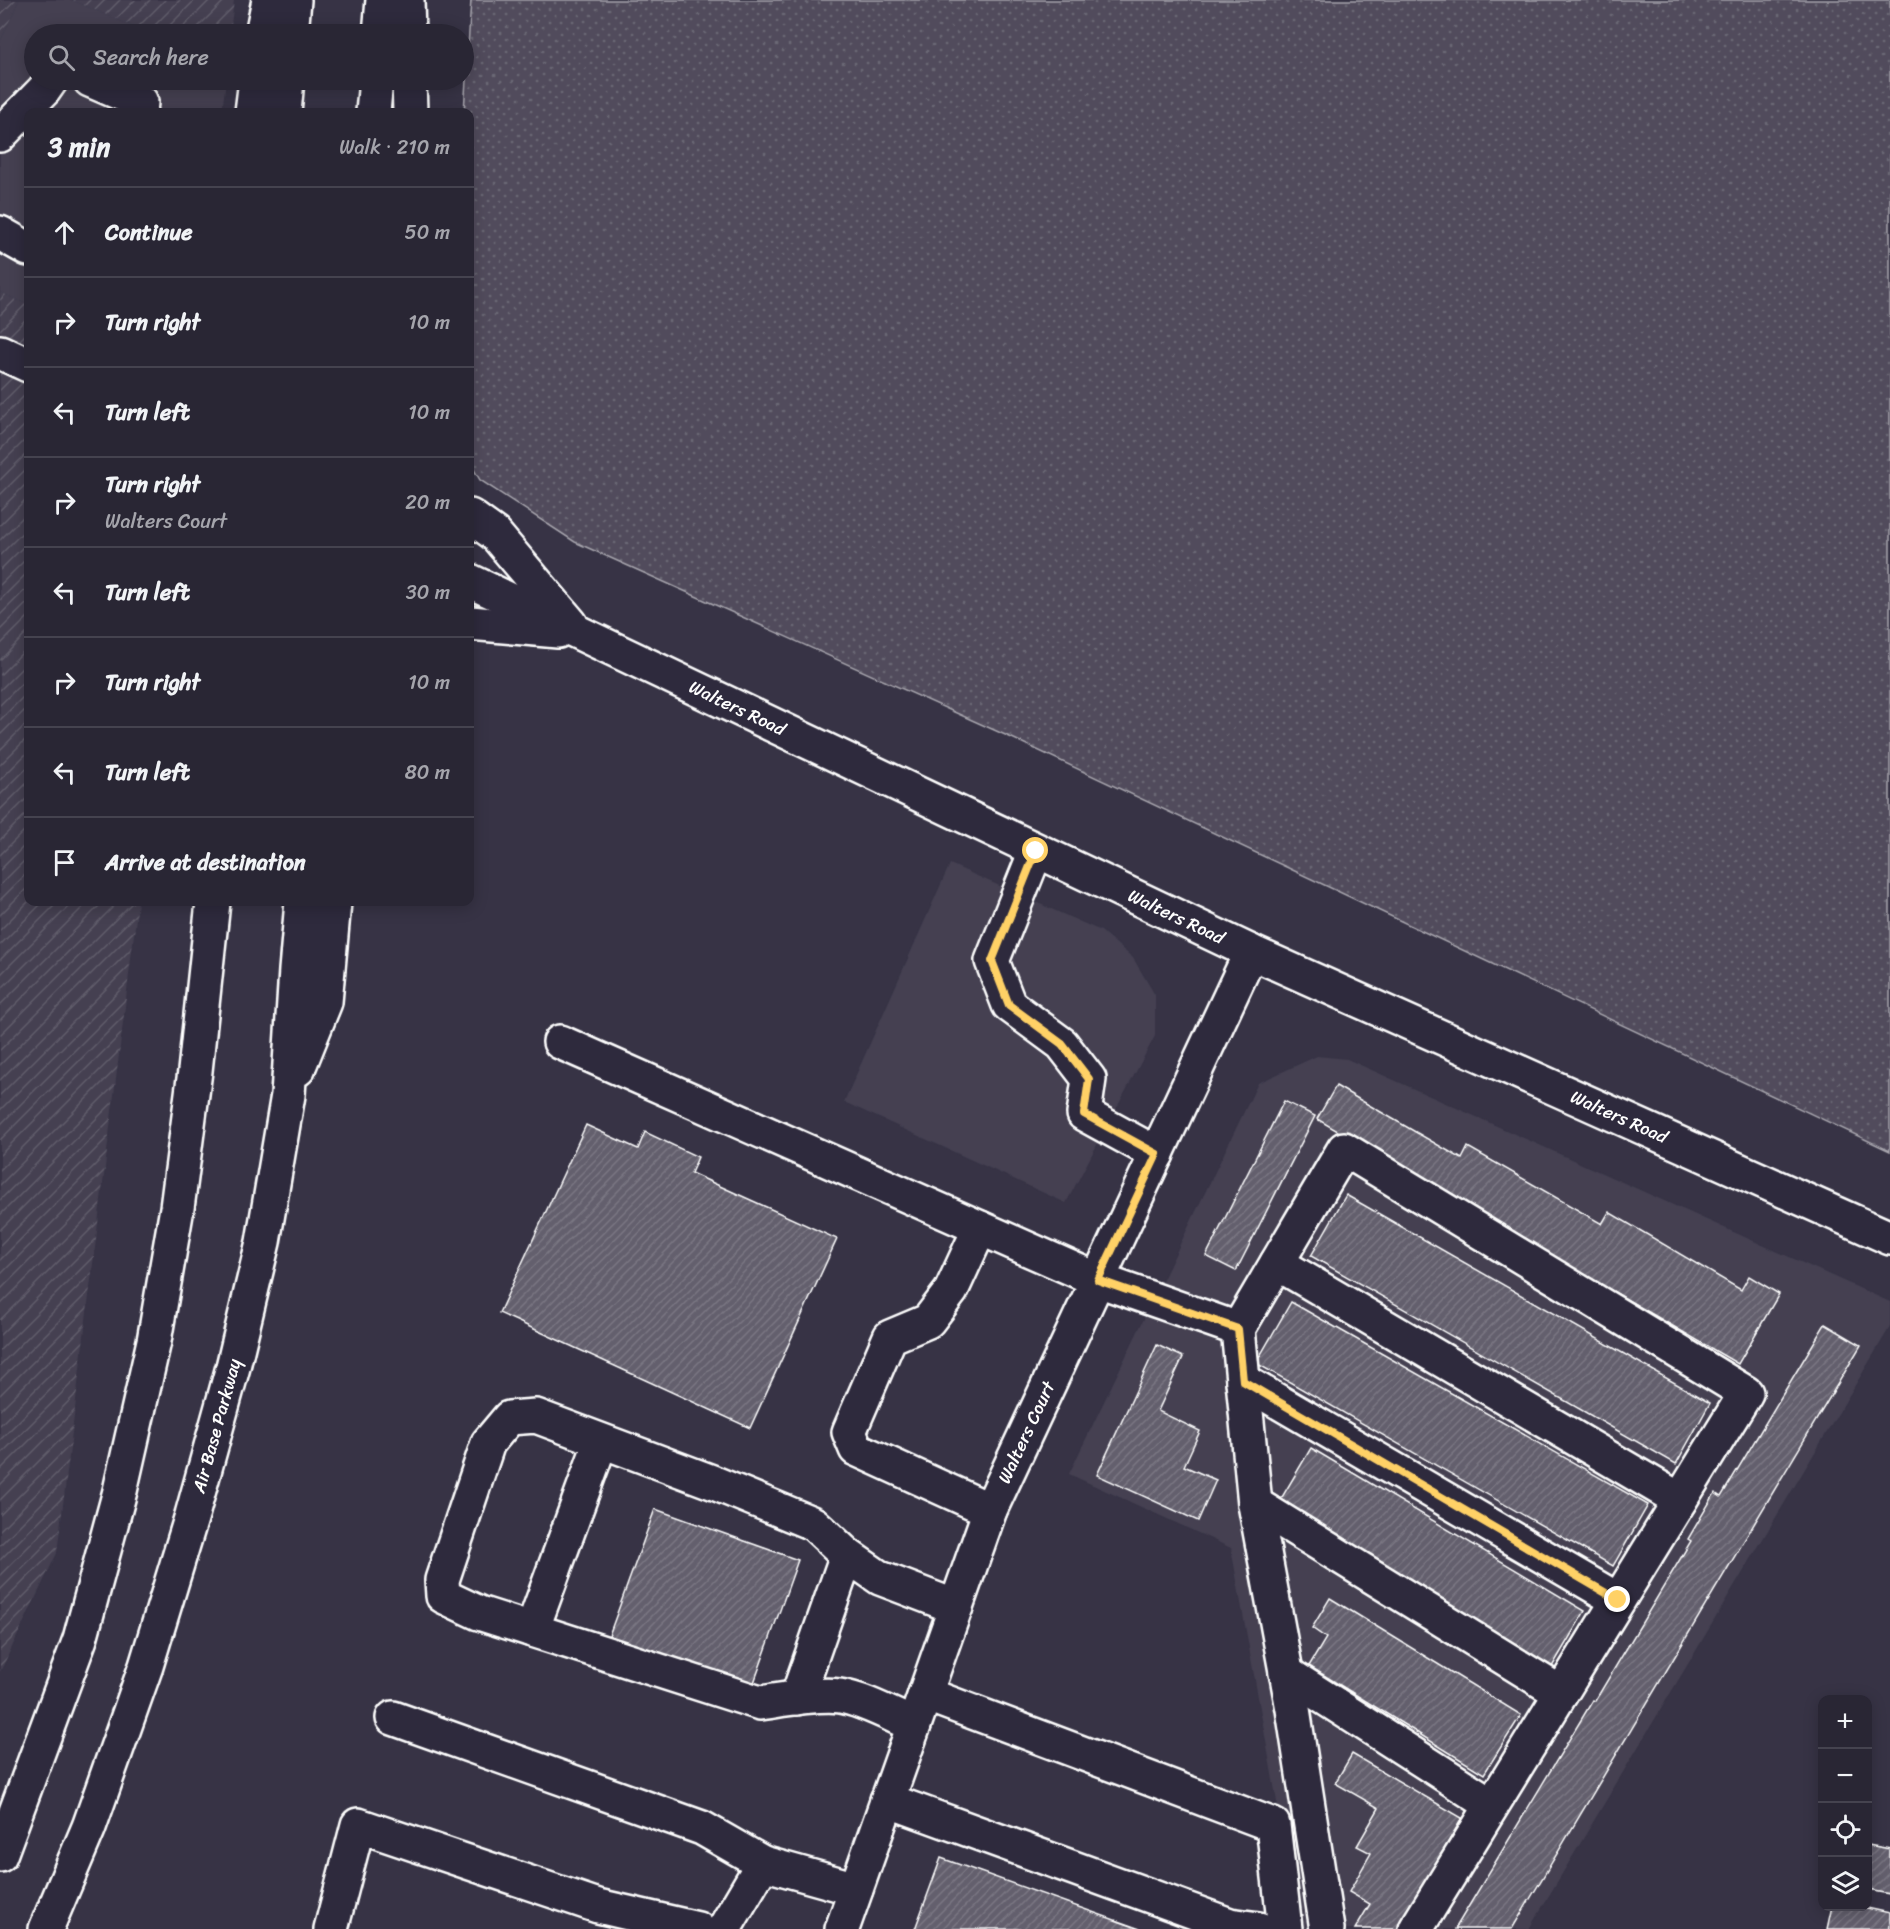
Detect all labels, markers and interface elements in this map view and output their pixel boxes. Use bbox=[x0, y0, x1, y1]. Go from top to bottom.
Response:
search box bbox=[24, 24, 474, 90]
text: Search here bbox=[93, 38, 209, 77]
icon: search bbox=[45, 41, 78, 74]
text: 3 min bbox=[48, 124, 110, 170]
text: Walk · 210 m bbox=[339, 130, 450, 165]
text: Continue bbox=[105, 213, 193, 252]
text: 50 m bbox=[405, 215, 450, 250]
icon: ahead bbox=[48, 216, 81, 249]
text: Turn right bbox=[105, 303, 200, 342]
text: 10 m bbox=[408, 305, 450, 340]
icon: right bbox=[48, 306, 81, 339]
text: Turn left bbox=[105, 393, 190, 432]
text: 10 m bbox=[408, 395, 450, 430]
icon: left bbox=[48, 396, 81, 429]
text: Turn right bbox=[105, 465, 200, 504]
text: 20 m bbox=[405, 485, 450, 520]
icon: right bbox=[48, 486, 81, 519]
text: Walters Court bbox=[105, 504, 227, 539]
text: Turn left bbox=[105, 573, 190, 612]
text: 30 m bbox=[406, 575, 450, 610]
icon: left bbox=[48, 576, 81, 609]
text: Turn right bbox=[105, 663, 200, 702]
text: 10 m bbox=[408, 665, 450, 700]
icon: right bbox=[48, 666, 81, 699]
street label: Walters Road bbox=[684, 671, 793, 745]
text: Turn left bbox=[105, 753, 190, 792]
text: 80 m bbox=[405, 755, 450, 790]
icon: left bbox=[48, 756, 81, 789]
route start bbox=[1022, 837, 1048, 863]
text: Arrive at destination bbox=[105, 843, 306, 882]
icon: arrive bbox=[48, 846, 81, 879]
street label: Walters Road bbox=[1123, 880, 1232, 954]
street label: Walters Road bbox=[1565, 1081, 1675, 1153]
street label: Air Base Parkway bbox=[183, 1355, 251, 1498]
street label: Walters Court bbox=[988, 1375, 1064, 1489]
route end bbox=[1604, 1586, 1630, 1612]
map controls bbox=[1818, 1695, 1872, 1911]
button: + bbox=[1818, 1695, 1872, 1749]
button: − bbox=[1818, 1749, 1872, 1803]
button: locate bbox=[1818, 1803, 1872, 1857]
button: layers bbox=[1818, 1857, 1872, 1911]

